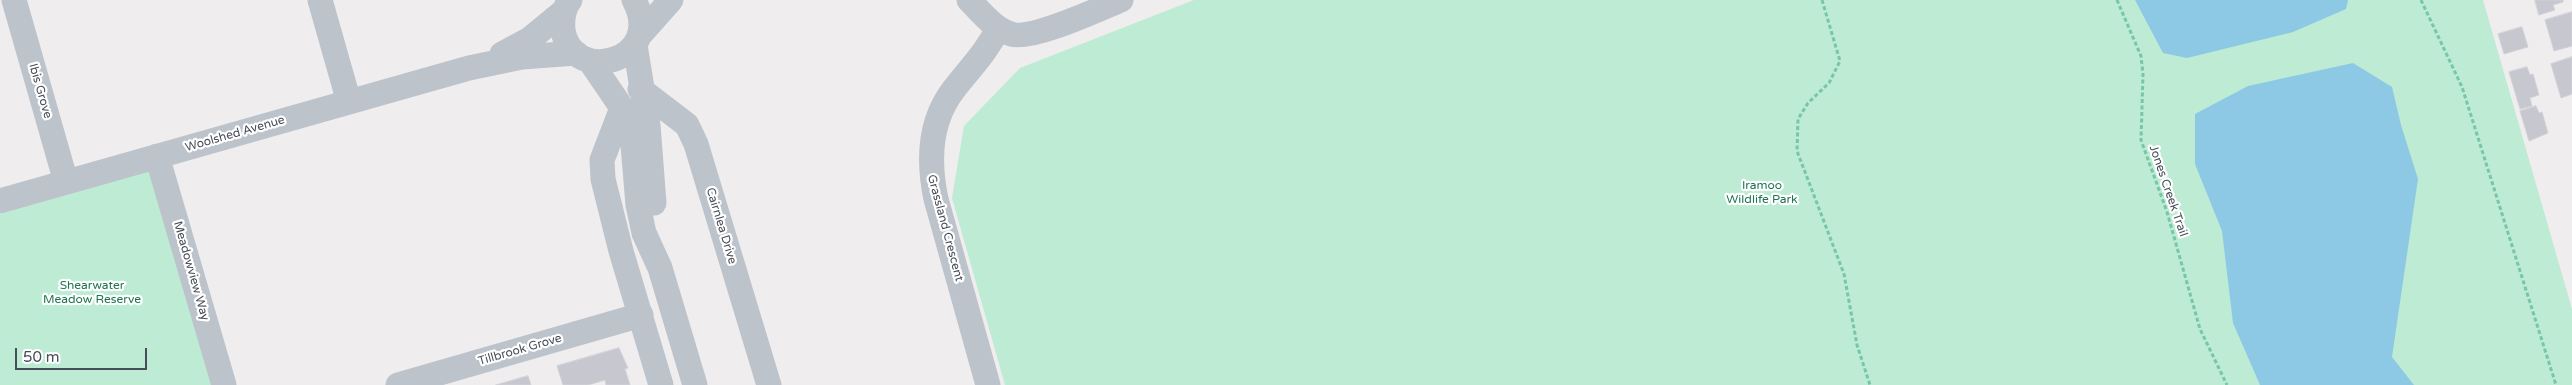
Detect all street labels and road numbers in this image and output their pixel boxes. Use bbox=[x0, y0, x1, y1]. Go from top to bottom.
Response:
street label: Ibis Grove bbox=[25, 62, 55, 120]
street label: Woolshed Avenue bbox=[184, 113, 286, 155]
street label: Jones Creek Trail bbox=[2146, 143, 2190, 239]
street label: Grassland Crescent bbox=[924, 173, 966, 283]
street label: Cairnlea Drive bbox=[703, 186, 739, 266]
street label: Meadowview Way bbox=[170, 220, 212, 322]
street label: Tillbrook Grove bbox=[477, 331, 563, 369]

